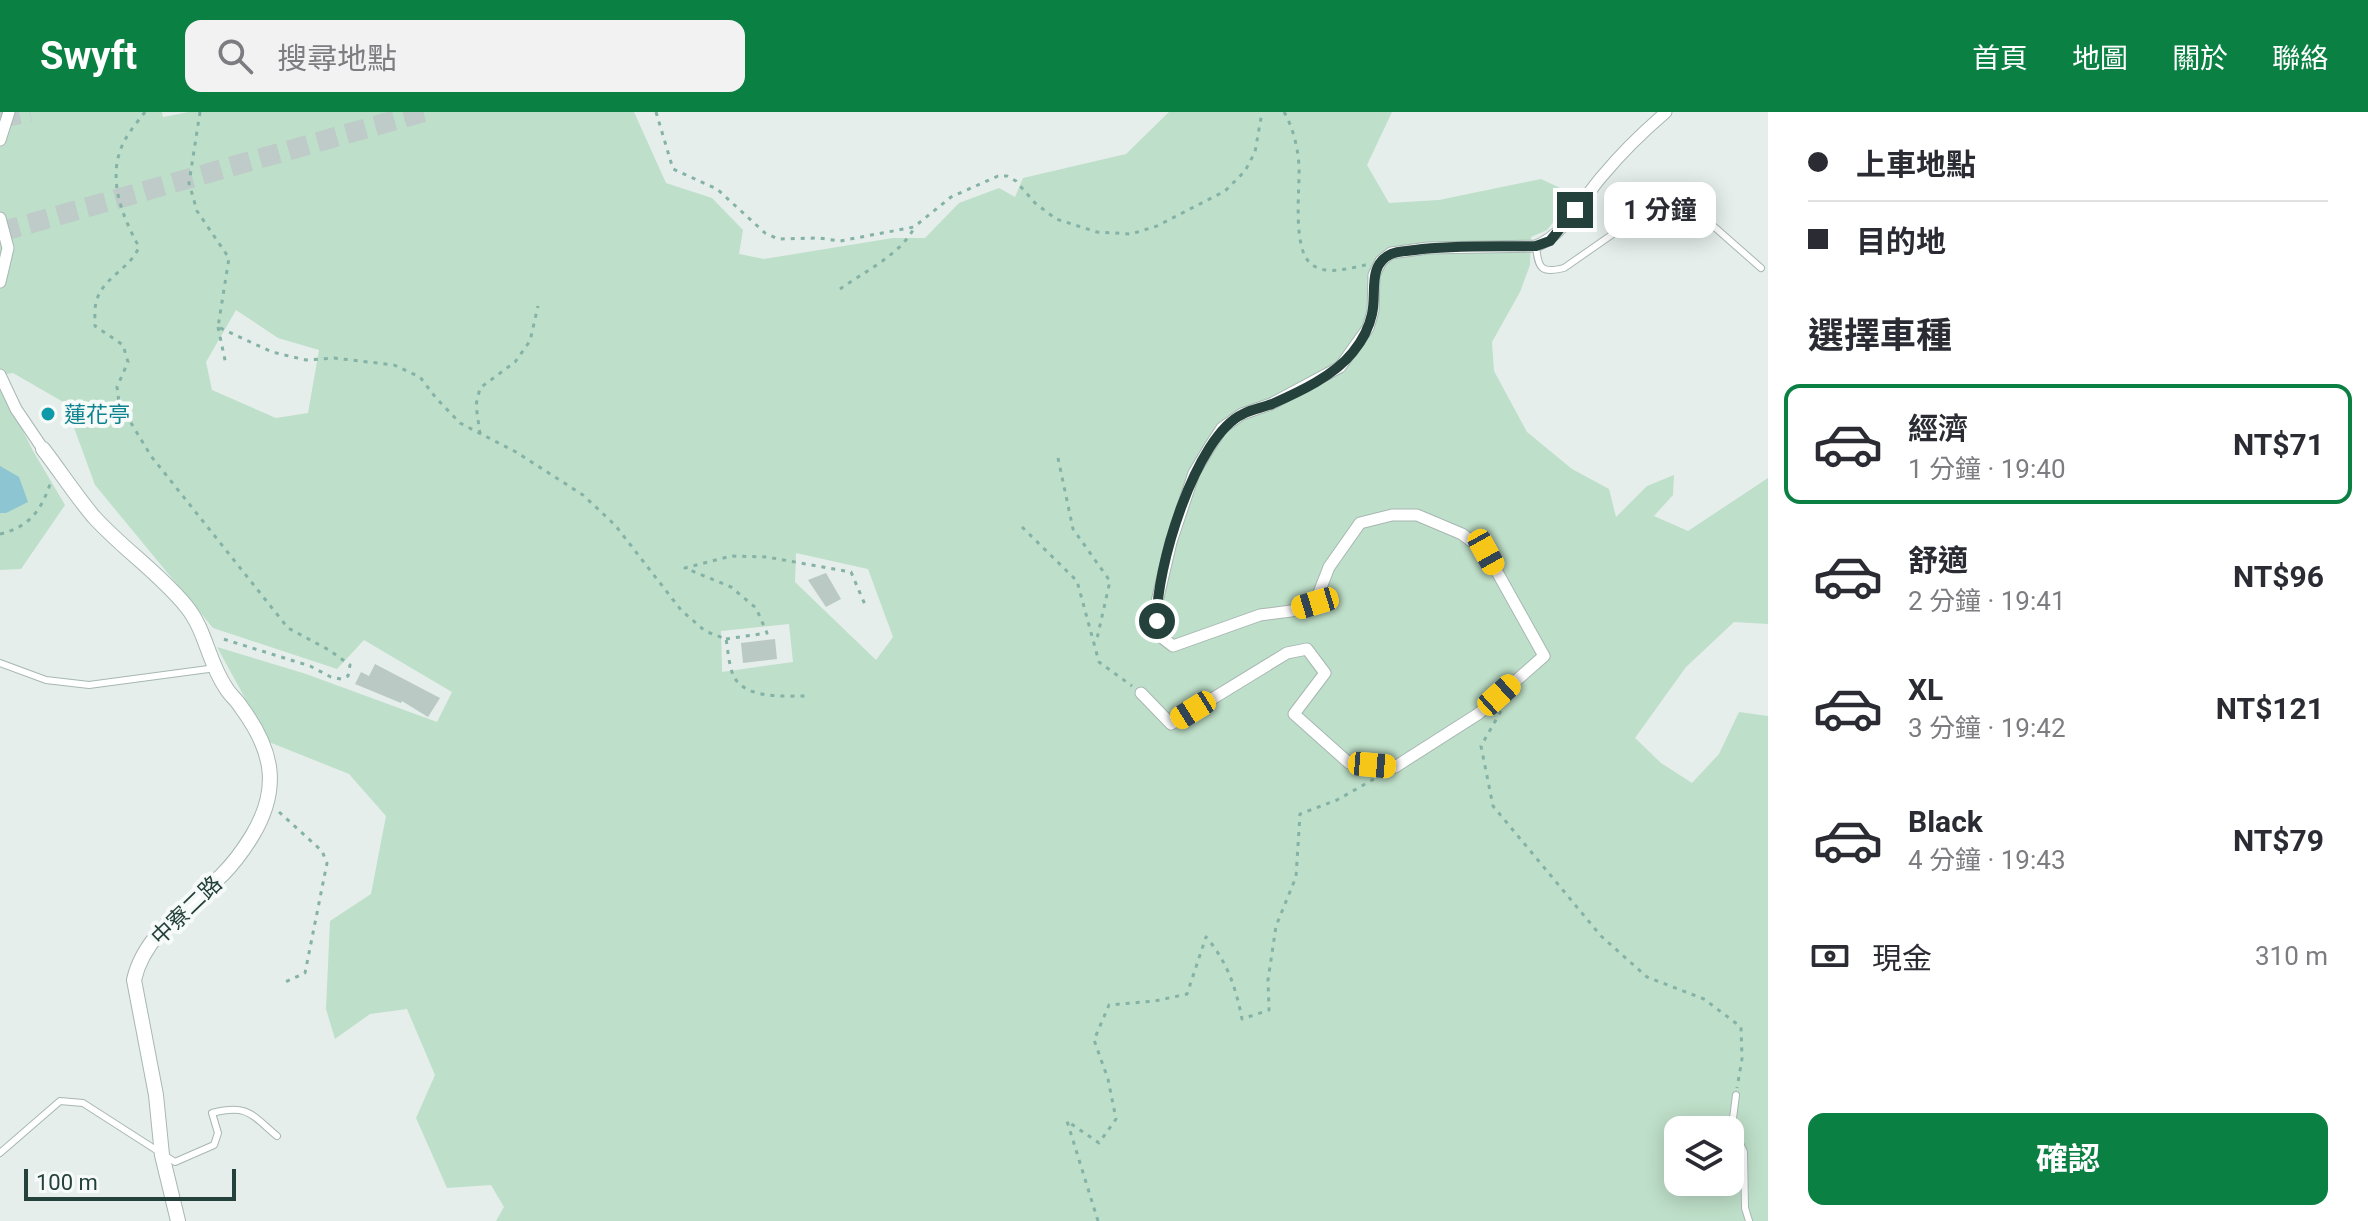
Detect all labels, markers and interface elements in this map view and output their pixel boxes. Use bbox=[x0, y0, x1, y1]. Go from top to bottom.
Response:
search box bbox=[185, 20, 745, 92]
text: Swyft bbox=[40, 34, 137, 78]
icon: search bbox=[213, 34, 257, 78]
text: 搜尋地點 bbox=[277, 41, 397, 76]
text: 首頁 bbox=[1972, 42, 2028, 75]
text: 地圖 bbox=[2072, 42, 2128, 75]
text: 關於 bbox=[2172, 42, 2228, 75]
text: 聯絡 bbox=[2272, 42, 2328, 75]
text: 上車地點 bbox=[1856, 147, 1976, 182]
callout: 1 分鐘 bbox=[1603, 182, 1715, 238]
route end bbox=[1557, 192, 1593, 228]
text: 1 分鐘 bbox=[1623, 195, 1697, 225]
text: 目的地 bbox=[1856, 224, 1946, 259]
text: 選擇車種 bbox=[1808, 315, 1952, 357]
place label: 蓮花亭 bbox=[64, 402, 130, 427]
marker: 蓮花亭 bbox=[39, 405, 57, 423]
icon: car bbox=[1812, 408, 1884, 480]
text: 經濟 bbox=[1908, 411, 1968, 446]
text: NT$71 bbox=[2233, 427, 2324, 462]
text: 1 分鐘 · 19:40 bbox=[1908, 454, 2066, 484]
car bbox=[1464, 525, 1508, 579]
icon: car bbox=[1812, 540, 1884, 612]
text: 舒適 bbox=[1908, 543, 1968, 578]
text: NT$96 bbox=[2233, 559, 2324, 594]
car bbox=[1289, 585, 1341, 621]
text: 2 分鐘 · 19:41 bbox=[1908, 586, 2066, 616]
route start bbox=[1139, 603, 1175, 639]
car bbox=[1473, 670, 1525, 720]
icon: car bbox=[1812, 672, 1884, 744]
text: XL bbox=[1908, 672, 1943, 707]
car bbox=[1166, 687, 1220, 733]
text: NT$121 bbox=[2216, 691, 2324, 726]
text: 3 分鐘 · 19:42 bbox=[1908, 713, 2066, 743]
car bbox=[1347, 751, 1397, 779]
icon: car bbox=[1812, 804, 1884, 876]
text: Black bbox=[1908, 804, 1983, 839]
text: NT$79 bbox=[2233, 823, 2324, 858]
text: 4 分鐘 · 19:43 bbox=[1908, 845, 2066, 875]
street label: 中寮二路 bbox=[146, 871, 227, 950]
icon: cash bbox=[1808, 934, 1852, 978]
text: 現金 bbox=[1872, 941, 1932, 976]
text: 310 m bbox=[2255, 941, 2328, 971]
button: 確認 bbox=[1808, 1113, 2328, 1205]
map controls bbox=[1664, 1116, 1744, 1196]
button: layers bbox=[1664, 1116, 1744, 1196]
scale bar bbox=[24, 1165, 236, 1201]
text: 100 m bbox=[36, 1170, 98, 1195]

